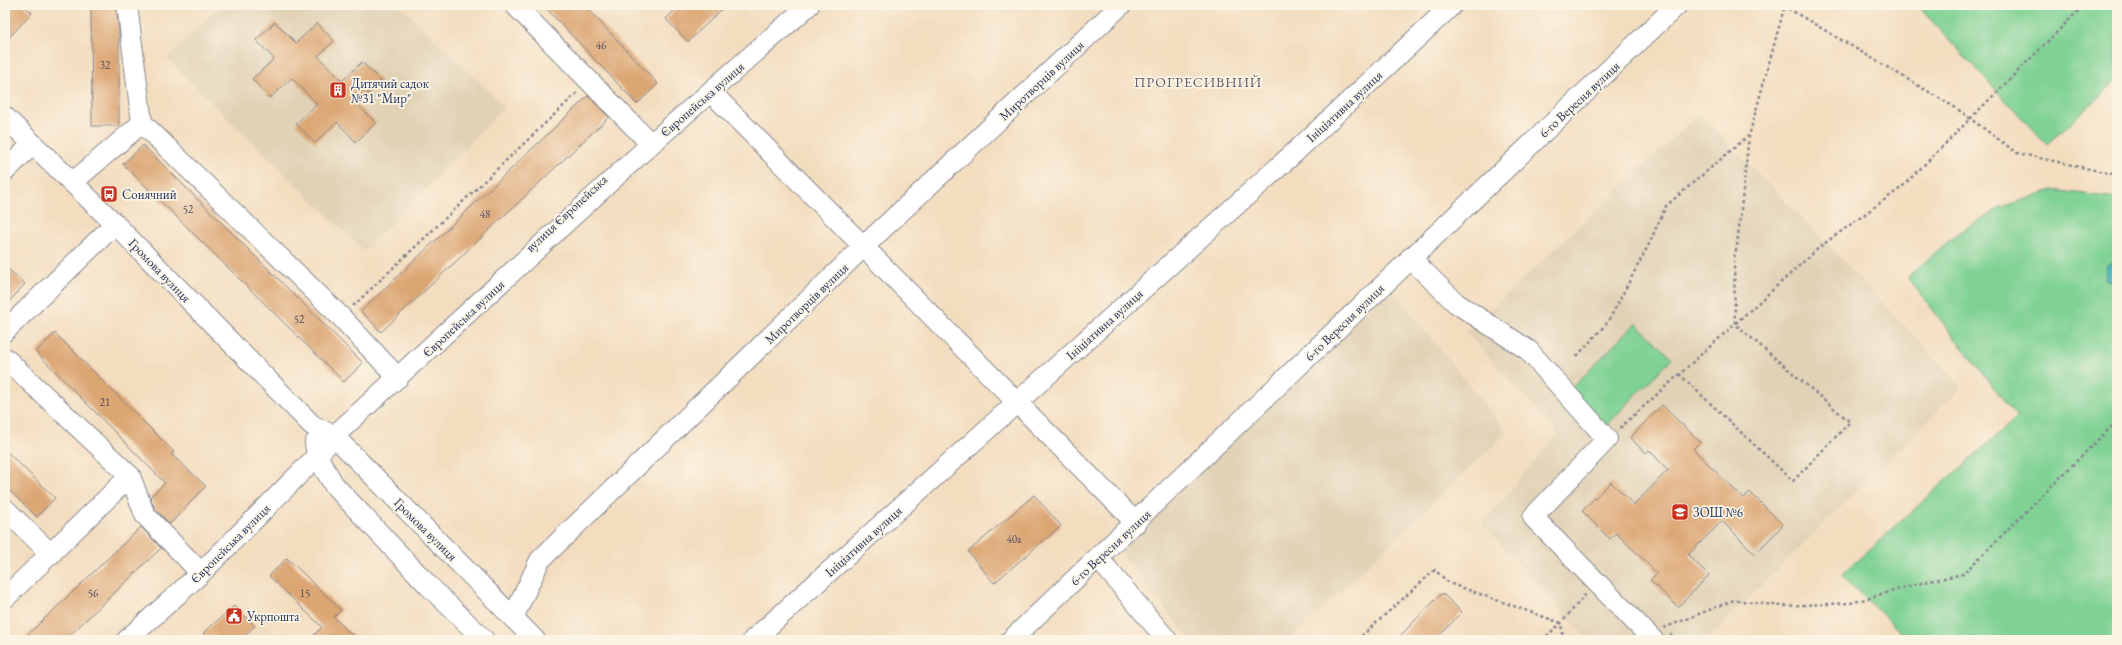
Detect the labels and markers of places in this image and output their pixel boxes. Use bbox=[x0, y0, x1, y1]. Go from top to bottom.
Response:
place label: Дитячий садок №31 "Мир" bbox=[351, 75, 430, 107]
building icon: Дитячий садок №31 "Мир" bbox=[328, 80, 348, 100]
bus stop icon: Сонячний bbox=[99, 184, 119, 204]
place label: Сонячний bbox=[122, 186, 177, 203]
school or university icon: ЗОШ №6 bbox=[1670, 502, 1690, 522]
place label: ЗОШ №6 bbox=[1693, 504, 1743, 521]
public building icon: Укрпошта bbox=[224, 606, 244, 626]
place label: Укрпошта bbox=[246, 608, 300, 625]

